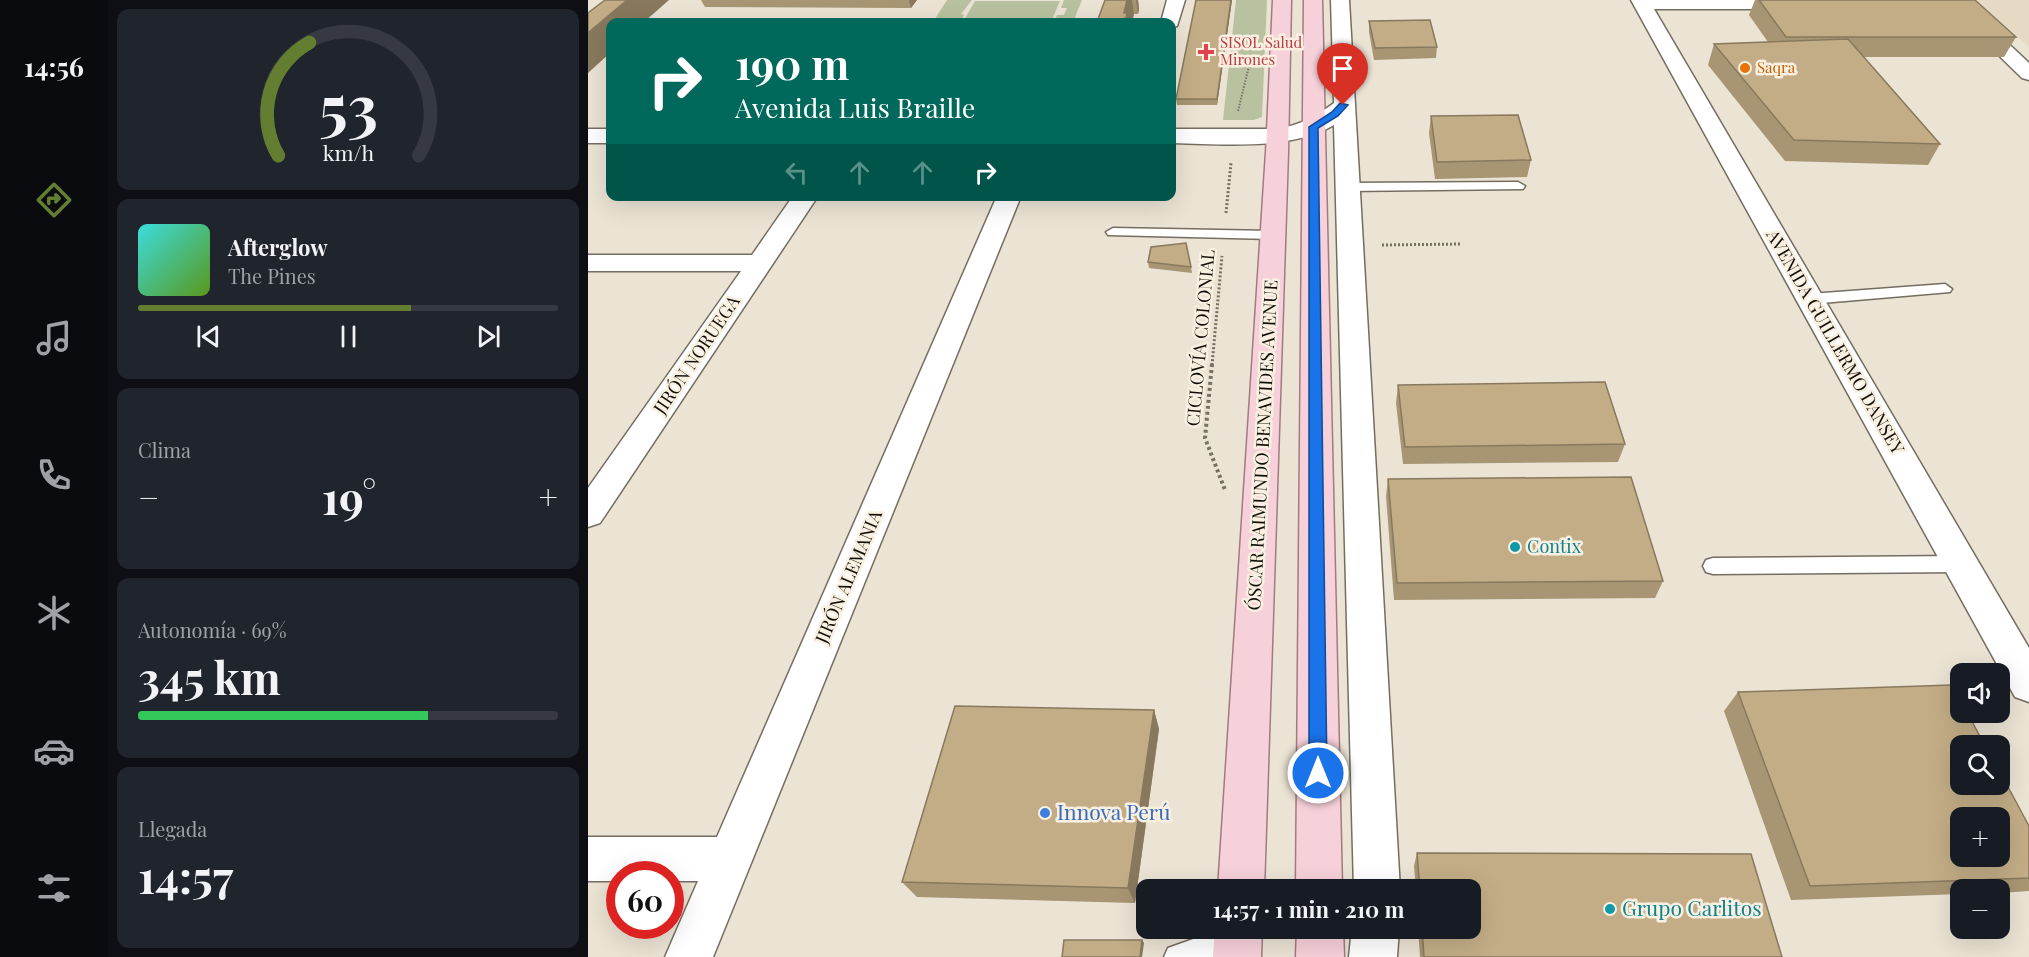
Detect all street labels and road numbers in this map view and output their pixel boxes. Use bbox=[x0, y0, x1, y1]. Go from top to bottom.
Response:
street label: AVENIDA GUILLERMO DANSEY bbox=[1761, 224, 1910, 459]
street label: CICLOVÍA COLONIAL bbox=[1180, 248, 1220, 427]
street label: ÓSCAR RAIMUNDO BENAVIDES AVENUE bbox=[1241, 279, 1283, 611]
street label: JIRÓN NORUEGA bbox=[647, 290, 745, 419]
street label: JIRÓN ALEMANIA bbox=[809, 506, 887, 648]

